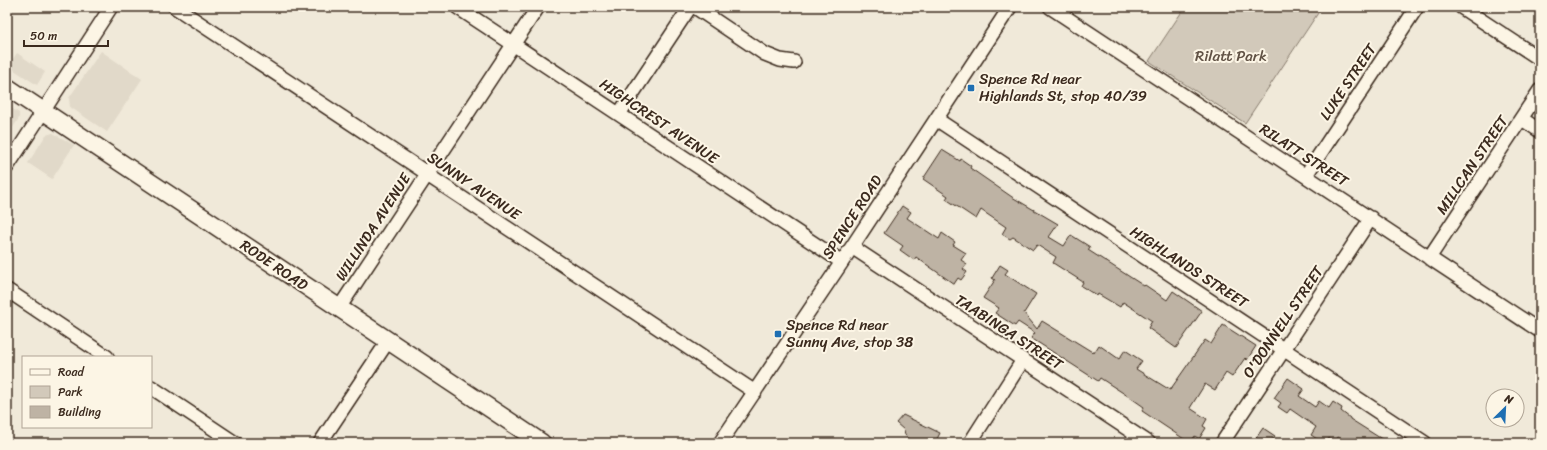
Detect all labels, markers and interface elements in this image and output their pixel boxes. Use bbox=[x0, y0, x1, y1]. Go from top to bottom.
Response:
scale bar bbox=[24, 22, 108, 48]
text: 50 m bbox=[30, 25, 57, 47]
street label: LUKE STREET bbox=[1313, 37, 1384, 126]
park label: Rilatt Park bbox=[1195, 43, 1267, 69]
place label: Spence Rd near Highlands St, stop 40/39 bbox=[979, 66, 1147, 109]
street label: HIGHCREST AVENUE bbox=[594, 71, 725, 172]
marker: Spence Rd near Highlands St, stop 40/39 bbox=[966, 83, 976, 93]
street label: MILLCAN STREET bbox=[1429, 109, 1516, 220]
street label: RILATT STREET bbox=[1254, 116, 1355, 194]
street label: SUNNY AVENUE bbox=[422, 145, 528, 228]
street label: WILLINDA AVENUE bbox=[328, 166, 419, 286]
street label: SPENCE ROAD bbox=[815, 170, 889, 264]
street label: HIGHLANDS STREET bbox=[1125, 219, 1254, 316]
street label: RODE ROAD bbox=[235, 233, 313, 297]
street label: O'DONNELL STREET bbox=[1236, 259, 1331, 383]
street label: TAABINGA STREET bbox=[950, 287, 1069, 377]
place label: Spence Rd near Sunny Ave, stop 38 bbox=[786, 312, 913, 355]
marker: Spence Rd near Sunny Ave, stop 38 bbox=[773, 329, 783, 339]
legend bbox=[22, 356, 152, 428]
text: Road bbox=[58, 361, 85, 383]
text: Park bbox=[58, 381, 83, 403]
north arrow bbox=[1485, 388, 1525, 428]
text: N bbox=[1501, 389, 1517, 410]
text: Building bbox=[58, 401, 101, 423]

